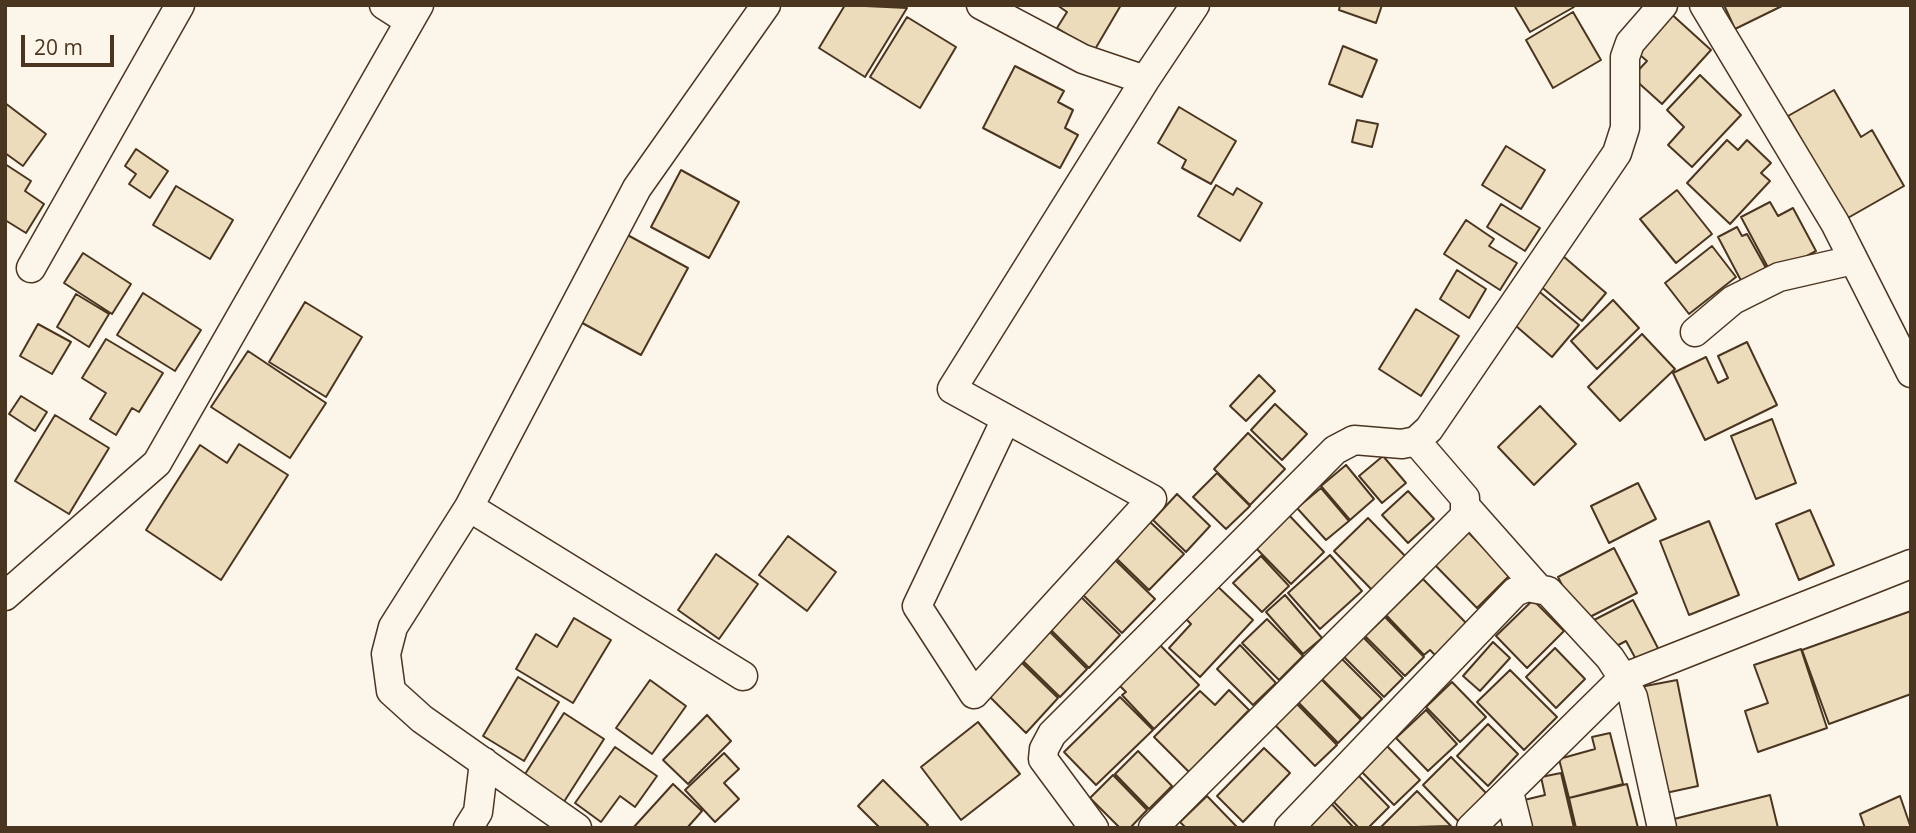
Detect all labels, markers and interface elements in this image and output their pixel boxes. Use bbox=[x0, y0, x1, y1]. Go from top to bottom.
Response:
scale bar bbox=[24, 21, 117, 65]
text: 20 m bbox=[34, 33, 83, 61]

